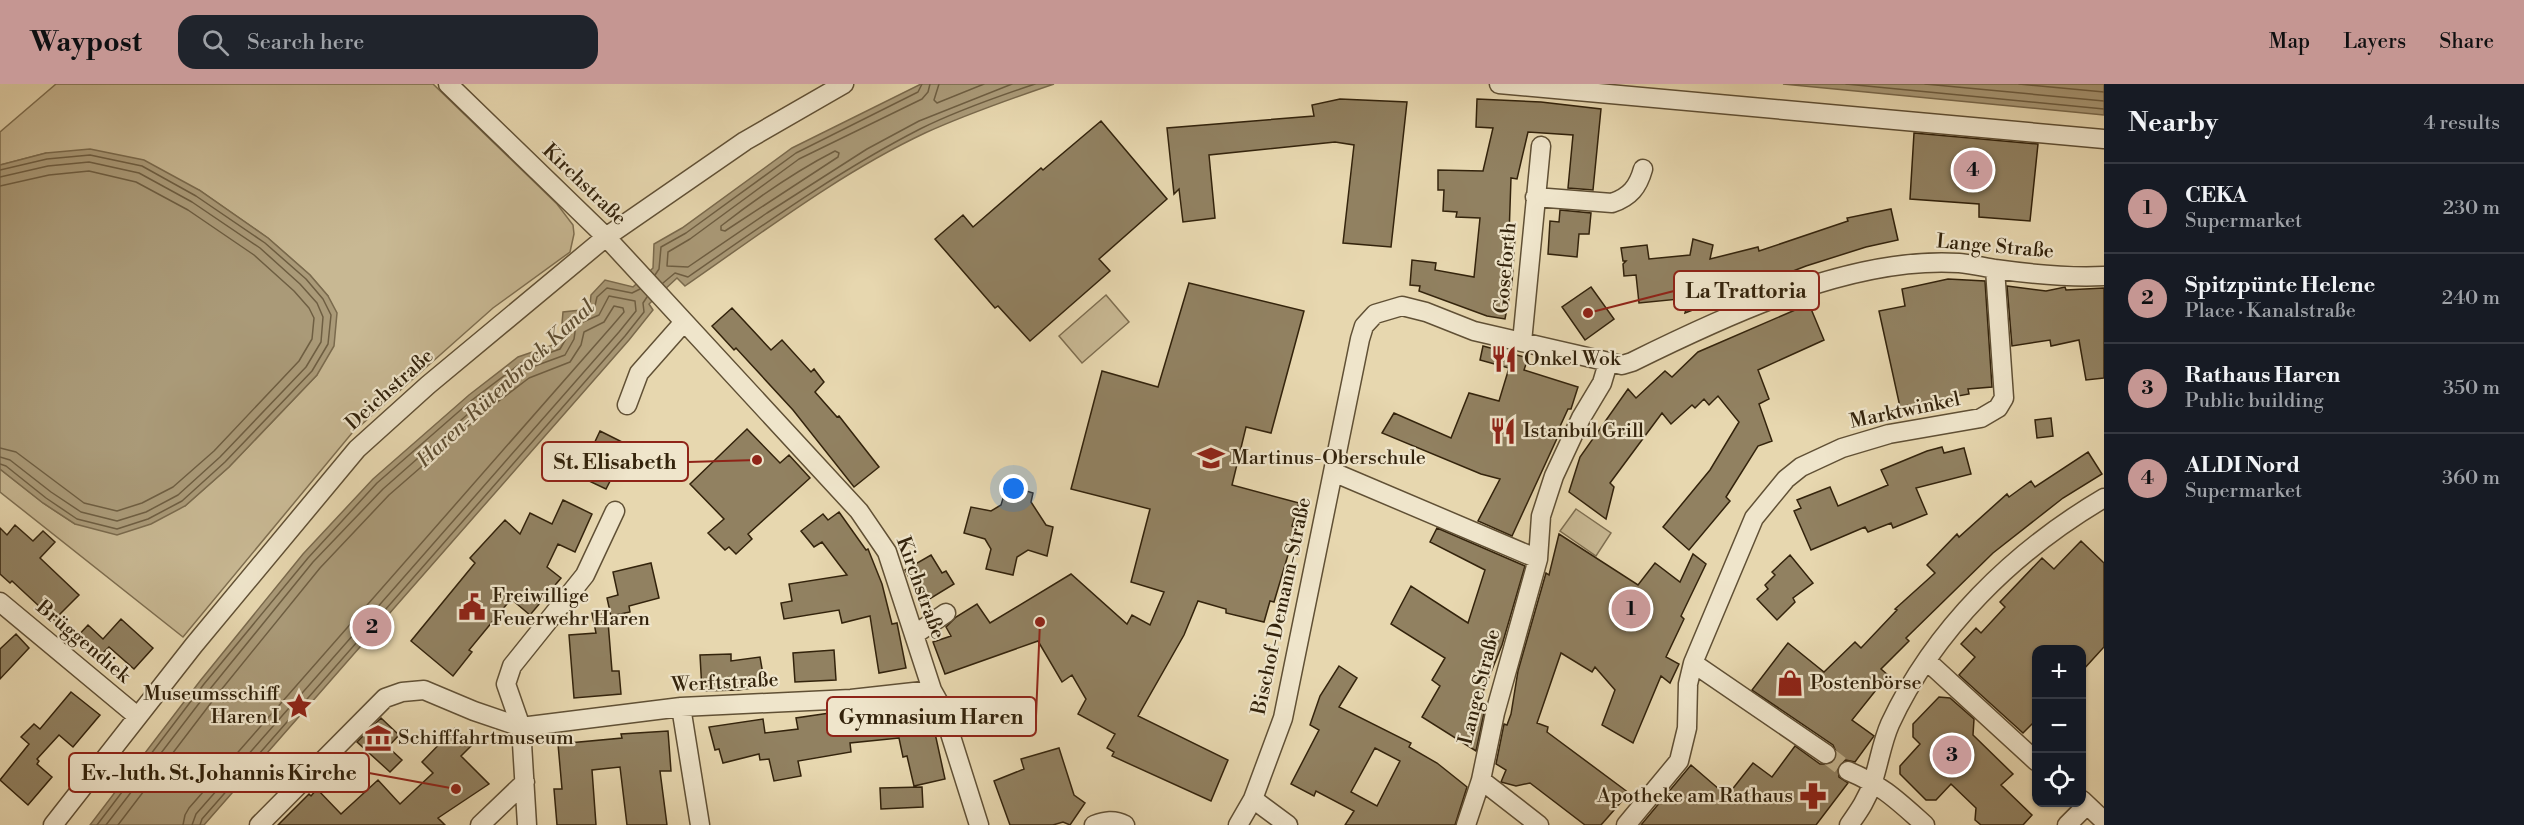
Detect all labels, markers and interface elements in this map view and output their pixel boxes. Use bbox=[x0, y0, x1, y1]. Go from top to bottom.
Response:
search box bbox=[178, 15, 598, 69]
text: Waypost bbox=[30, 25, 142, 60]
icon: search bbox=[199, 26, 232, 59]
text: Search here bbox=[247, 29, 364, 56]
text: Map bbox=[2269, 29, 2310, 55]
text: Layers bbox=[2343, 29, 2406, 55]
text: Share bbox=[2439, 29, 2494, 55]
text: Nearby bbox=[2128, 107, 2218, 139]
text: 4 results bbox=[2423, 111, 2500, 136]
street label: Kirchstraße bbox=[537, 139, 631, 231]
pin: 4 bbox=[1954, 148, 1992, 193]
text: CEKA bbox=[2185, 182, 2247, 209]
text: 1 bbox=[2143, 196, 2152, 221]
text: 230 m bbox=[2443, 196, 2500, 221]
text: Supermarket bbox=[2185, 209, 2302, 234]
street label: Goseforth bbox=[1490, 221, 1522, 315]
street label: Lange Straße bbox=[1935, 229, 2055, 265]
callout: La Trattoria bbox=[1674, 271, 1819, 310]
text: Spitzpünte Helene bbox=[2185, 272, 2375, 299]
text: La Trattoria bbox=[1685, 279, 1807, 305]
text: 2 bbox=[2141, 286, 2154, 311]
text: 240 m bbox=[2442, 286, 2500, 311]
water label: Haren-Rütenbrock Kanal bbox=[411, 295, 601, 474]
text: Place · Kanalstraße bbox=[2185, 299, 2356, 324]
street label: Deichstraße bbox=[341, 344, 439, 436]
restaurant icon: Onkel Wok bbox=[1489, 344, 1519, 374]
place label: Onkel Wok bbox=[1524, 347, 1622, 372]
text: Rathaus Haren bbox=[2185, 362, 2340, 389]
text: 3 bbox=[2141, 376, 2154, 401]
text: 350 m bbox=[2443, 376, 2500, 401]
street label: Marktwinkel bbox=[1847, 387, 1963, 435]
text: Public building bbox=[2185, 389, 2324, 414]
restaurant icon: Istanbul Grill bbox=[1488, 416, 1518, 446]
place label: Istanbul Grill bbox=[1523, 419, 1644, 444]
callout: St. Elisabeth bbox=[542, 442, 688, 481]
school or university icon: Martinus-Oberschule bbox=[1196, 443, 1226, 473]
place label: Martinus-Oberschule bbox=[1231, 446, 1426, 471]
text: St. Elisabeth bbox=[554, 450, 676, 476]
text: ALDI Nord bbox=[2185, 452, 2300, 479]
text: 4 bbox=[2141, 466, 2154, 491]
text: 360 m bbox=[2442, 466, 2500, 491]
your location bbox=[999, 474, 1028, 503]
text: Supermarket bbox=[2185, 479, 2302, 504]
street label: Bischof-Demann-Straße bbox=[1247, 495, 1317, 718]
street label: Kirchstraße bbox=[890, 533, 950, 643]
place label: Freiwillige Feuerwehr Haren bbox=[492, 584, 650, 632]
pin: 1 bbox=[1612, 586, 1650, 632]
public building icon: Freiwillige Feuerwehr Haren bbox=[457, 592, 487, 622]
street label: Brüggendiek bbox=[30, 595, 137, 690]
pin: 2 bbox=[352, 604, 392, 650]
street label: Lange Straße bbox=[1454, 627, 1506, 747]
map controls bbox=[2032, 645, 2086, 807]
button: + bbox=[2032, 645, 2086, 699]
street label: Werftstraße bbox=[670, 668, 779, 698]
shop icon: Postenbörse bbox=[1775, 668, 1805, 698]
place label: Postenbörse bbox=[1810, 671, 1922, 696]
place label: Museumsschiff Haren I bbox=[143, 682, 280, 730]
place icon: Museumsschiff Haren I bbox=[284, 691, 314, 721]
callout: Gymnasium Haren bbox=[827, 697, 1036, 736]
button: − bbox=[2032, 699, 2086, 753]
text: Gymnasium Haren bbox=[839, 705, 1024, 731]
museum icon: Schifffahrtmuseum bbox=[363, 723, 393, 753]
place label: Schifffahrtmuseum bbox=[398, 726, 574, 751]
pin: 3 bbox=[1932, 732, 1972, 778]
callout: Ev.-luth. St. Johannis Kirche bbox=[69, 753, 369, 792]
button: locate bbox=[2032, 753, 2086, 807]
text: Ev.-luth. St. Johannis Kirche bbox=[81, 761, 357, 787]
pharmacy icon: Apotheke am Rathaus bbox=[1798, 781, 1828, 811]
place label: Apotheke am Rathaus bbox=[1596, 784, 1793, 809]

